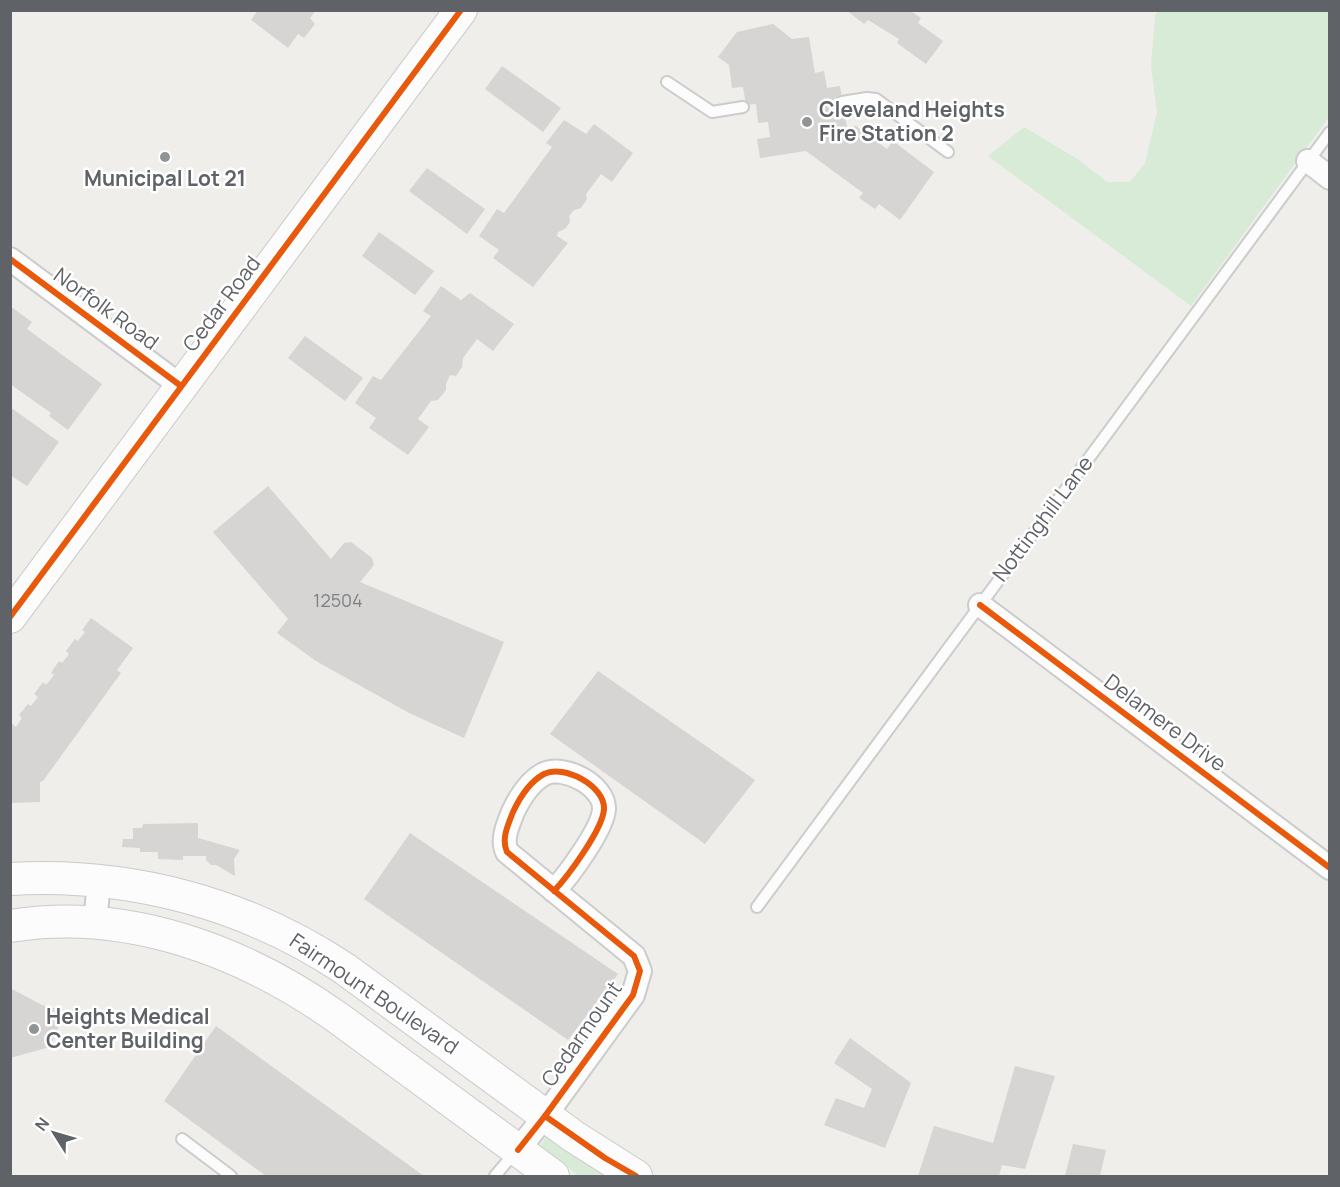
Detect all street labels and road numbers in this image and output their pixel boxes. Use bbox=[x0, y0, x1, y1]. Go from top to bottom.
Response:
street label: Cedar Road bbox=[176, 250, 266, 357]
street label: Norfolk Road bbox=[49, 261, 165, 356]
street label: Nottinghill Lane bbox=[986, 450, 1099, 587]
street label: Delamere Drive bbox=[1099, 667, 1232, 777]
street label: Fairmount Boulevard bbox=[285, 926, 464, 1060]
street label: Cedarmount bbox=[535, 975, 628, 1092]

